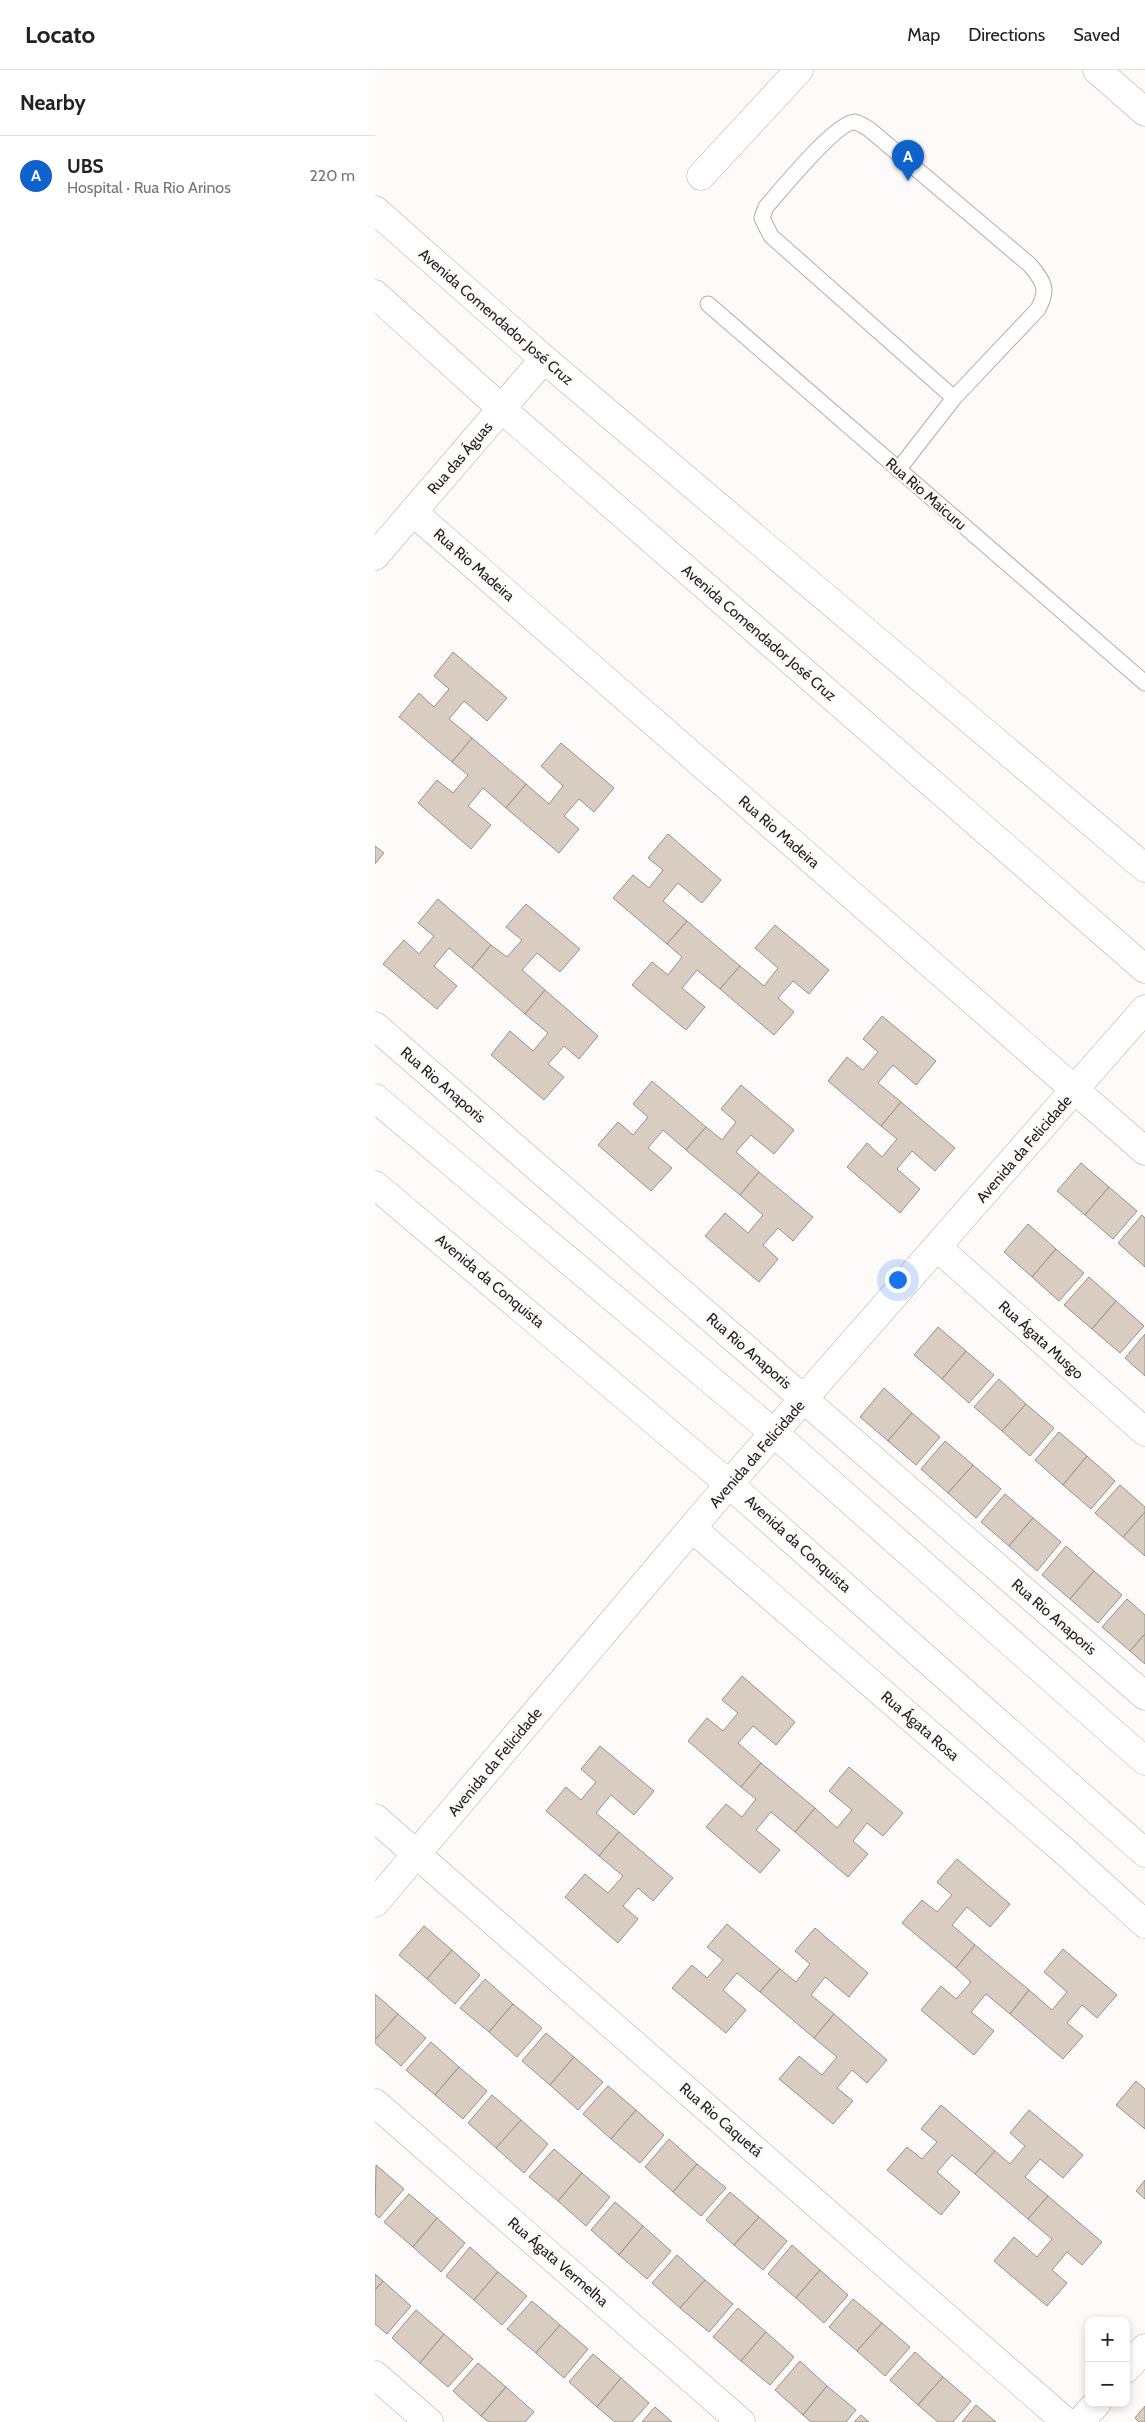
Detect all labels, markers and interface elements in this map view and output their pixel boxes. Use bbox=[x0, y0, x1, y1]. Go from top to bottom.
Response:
text: Locato bbox=[25, 20, 95, 49]
text: Map bbox=[907, 24, 940, 46]
text: Directions bbox=[968, 24, 1045, 46]
text: Saved bbox=[1073, 24, 1120, 46]
text: Nearby bbox=[20, 90, 86, 115]
pin: A bbox=[892, 140, 924, 181]
text: UBS bbox=[67, 155, 104, 178]
text: A bbox=[31, 166, 41, 185]
text: 220 m bbox=[309, 166, 355, 185]
text: Hospital · Rua Rio Arinos bbox=[67, 178, 231, 197]
street label: Avenida Comendador José Cruz bbox=[415, 245, 577, 389]
street label: Rua das Águas bbox=[423, 417, 496, 498]
street label: Rua Rio Maicuru bbox=[882, 454, 970, 534]
street label: Rua Rio Madeira bbox=[430, 525, 519, 606]
street label: Avenida Comendador José Cruz bbox=[678, 561, 840, 705]
street label: Rua Rio Madeira bbox=[735, 792, 824, 873]
street label: Rua Rio Anaporis bbox=[397, 1043, 489, 1127]
street label: Avenida da Felicidade bbox=[973, 1091, 1076, 1206]
street label: Avenida da Conquista bbox=[432, 1230, 549, 1332]
your location bbox=[885, 1267, 911, 1293]
street label: Rua Ágata Musgo bbox=[995, 1296, 1088, 1383]
street label: Rua Rio Anaporis bbox=[703, 1309, 795, 1393]
street label: Avenida da Felicidade bbox=[706, 1396, 809, 1511]
street label: Avenida da Conquista bbox=[741, 1492, 855, 1597]
street label: Rua Rio Anaporis bbox=[1008, 1575, 1100, 1659]
street label: Rua Ágata Rosa bbox=[877, 1687, 964, 1765]
street label: Avenida da Felicidade bbox=[444, 1704, 546, 1820]
street label: Rua Rio Caquetá bbox=[676, 2079, 767, 2161]
street label: Rua Ágata Vermelha bbox=[504, 2213, 613, 2311]
map controls bbox=[1085, 2317, 1130, 2407]
button: + bbox=[1085, 2317, 1130, 2362]
button: − bbox=[1085, 2362, 1130, 2407]

